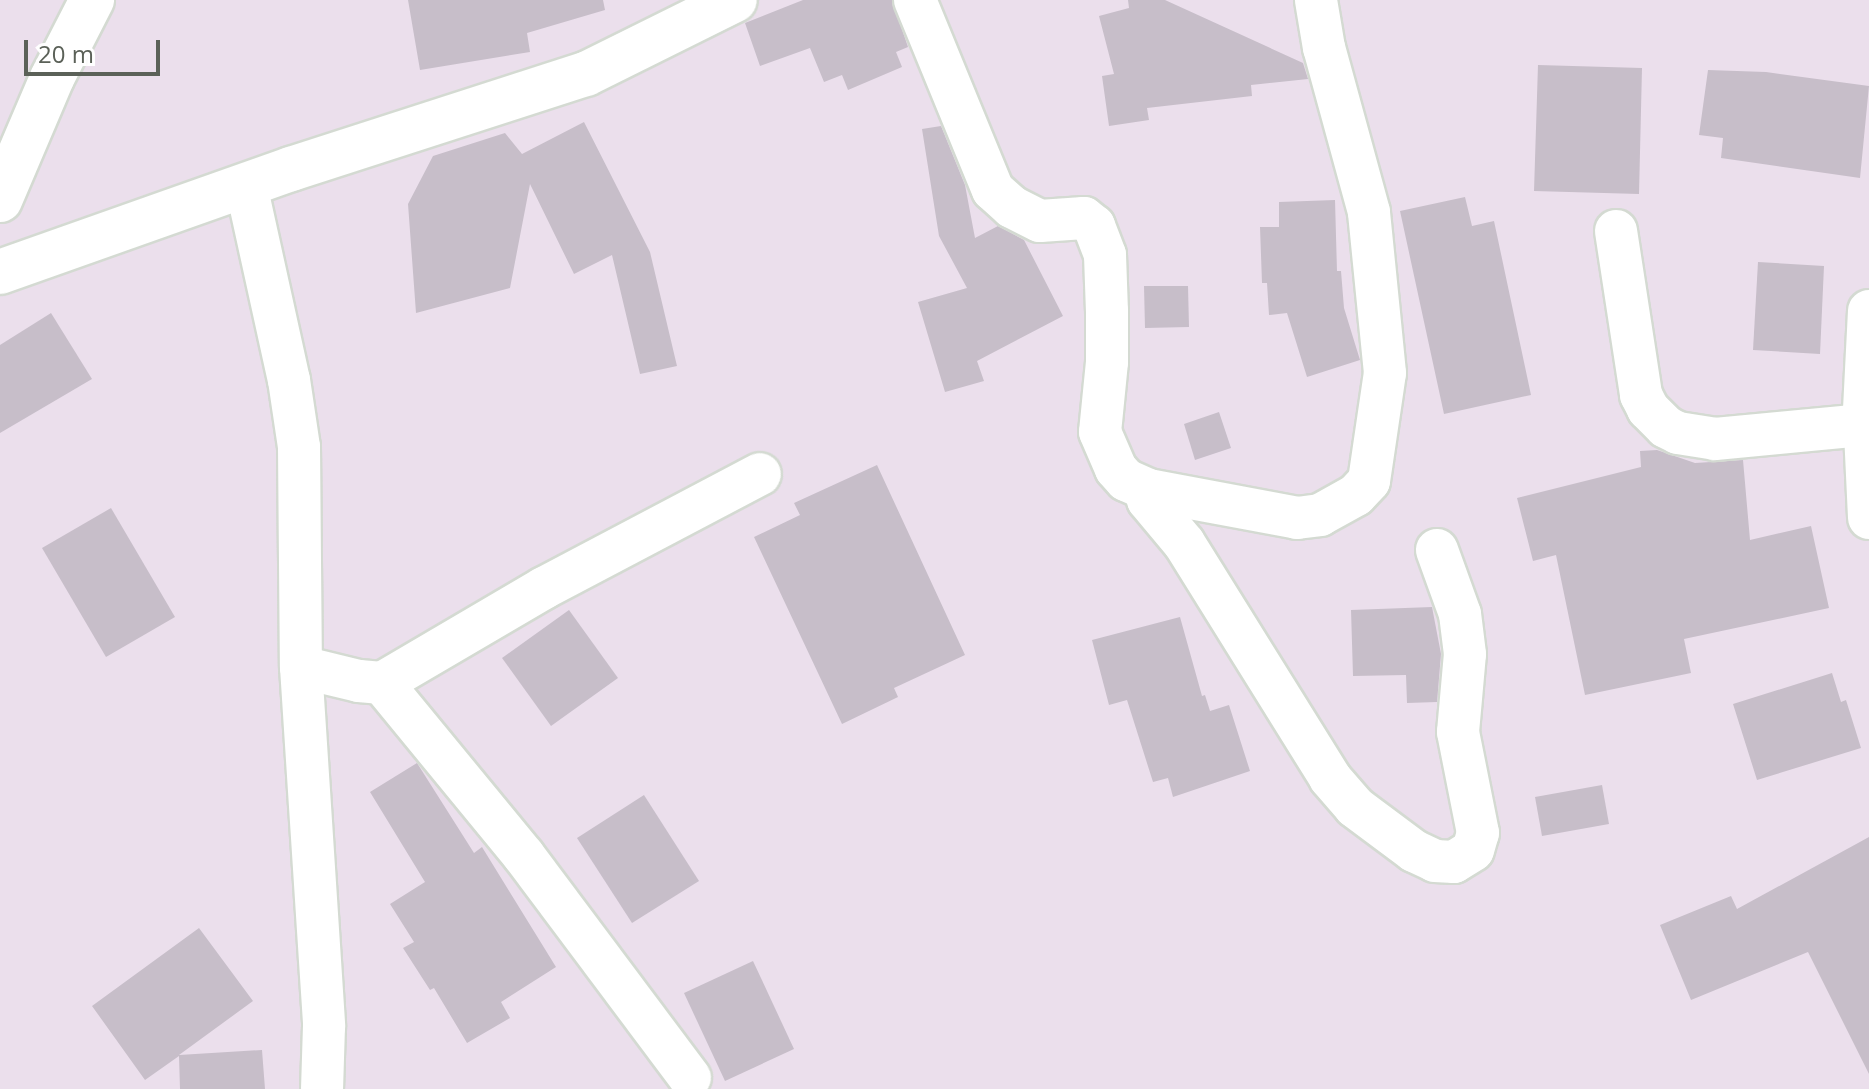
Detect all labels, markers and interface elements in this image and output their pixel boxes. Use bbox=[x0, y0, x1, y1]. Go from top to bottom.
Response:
scale bar bbox=[28, 24, 164, 74]
text: 20 m bbox=[38, 37, 94, 70]

